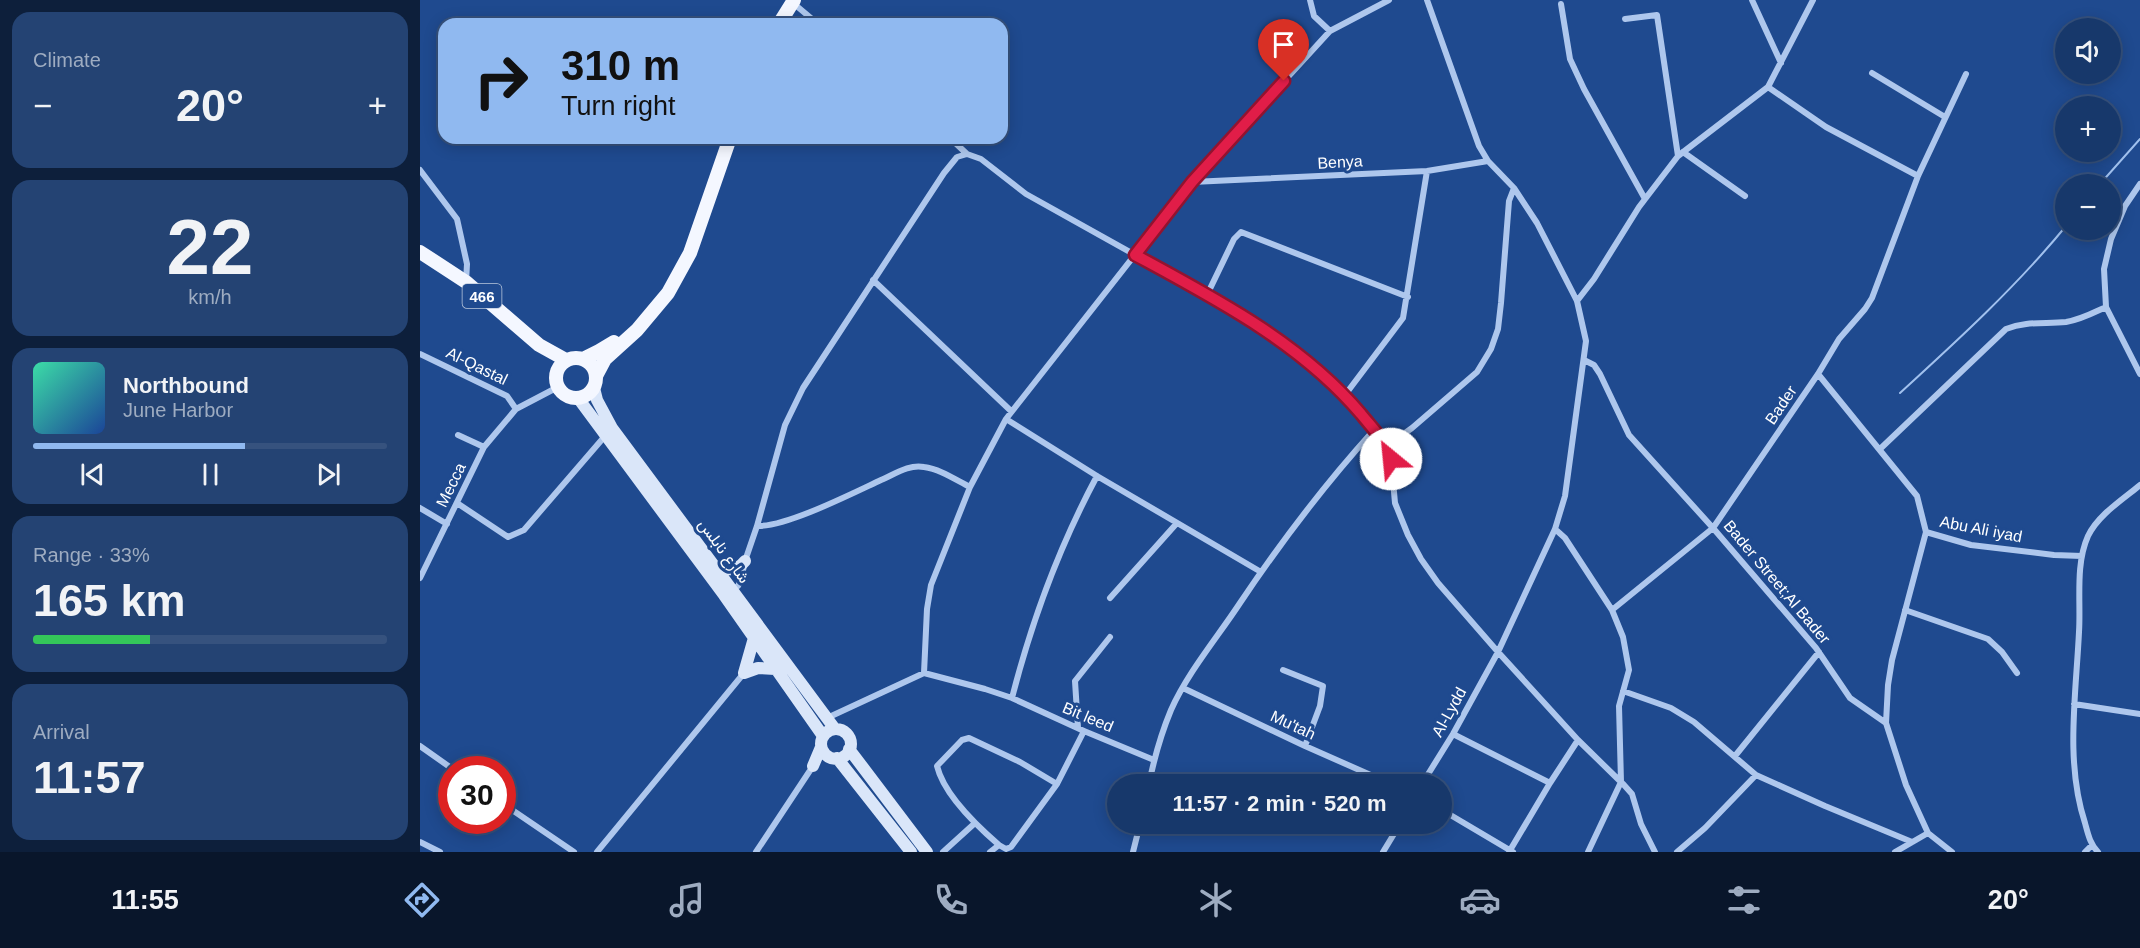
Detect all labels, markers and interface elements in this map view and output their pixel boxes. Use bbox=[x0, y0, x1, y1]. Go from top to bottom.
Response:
map controls bbox=[2055, 18, 2121, 240]
button: sound bbox=[2055, 18, 2121, 84]
pin bbox=[1258, 19, 1309, 81]
icon: arrive bbox=[1267, 28, 1300, 61]
icon: right bbox=[462, 42, 540, 120]
text: 310 m bbox=[561, 42, 680, 89]
text: Climate bbox=[33, 49, 101, 71]
text: 20° bbox=[176, 80, 244, 131]
text: − bbox=[33, 87, 52, 124]
text: + bbox=[368, 87, 387, 124]
text: Turn right bbox=[561, 91, 676, 121]
button: + bbox=[2055, 96, 2121, 162]
street label: Benya bbox=[1317, 152, 1363, 172]
button: − bbox=[2055, 174, 2121, 240]
text: 22 bbox=[167, 203, 253, 291]
road number: 466 bbox=[462, 284, 502, 308]
text: km/h bbox=[188, 286, 232, 308]
street label: Al-Qastal bbox=[444, 344, 510, 388]
text: Northbound bbox=[123, 373, 249, 398]
street label: Bader bbox=[1762, 382, 1800, 427]
text: June Harbor bbox=[123, 399, 233, 421]
position arrow bbox=[1359, 427, 1423, 491]
icon: previous bbox=[76, 458, 109, 491]
icon: pause bbox=[194, 458, 227, 491]
icon: next bbox=[312, 458, 345, 491]
street label: Mecca bbox=[433, 460, 469, 510]
street label: Abu Ali iyad bbox=[1938, 513, 2024, 545]
street label: شارع نابلس bbox=[693, 516, 753, 588]
street label: Bader Street;Al Bader bbox=[1720, 517, 1834, 648]
text: Range · 33% bbox=[33, 544, 150, 566]
text: 165 km bbox=[33, 575, 186, 626]
street label: Al-Lydd bbox=[1429, 684, 1469, 740]
street label: Bit leed bbox=[1060, 699, 1116, 735]
street label: Mu'tah bbox=[1268, 707, 1318, 743]
text: Arrival bbox=[33, 721, 90, 743]
text: 11:57 bbox=[33, 752, 146, 803]
speed limit sign: 30 bbox=[438, 756, 516, 834]
text: 11:57 · 2 min · 520 m bbox=[1173, 791, 1387, 816]
icon: directions bbox=[401, 879, 443, 921]
icon: music bbox=[666, 879, 708, 921]
icon: phone bbox=[930, 879, 972, 921]
icon: climate bbox=[1195, 879, 1237, 921]
icon: car bbox=[1459, 879, 1501, 921]
icon: filters bbox=[1723, 879, 1765, 921]
text: 11:55 bbox=[111, 885, 179, 915]
text: 20° bbox=[1988, 885, 2029, 915]

